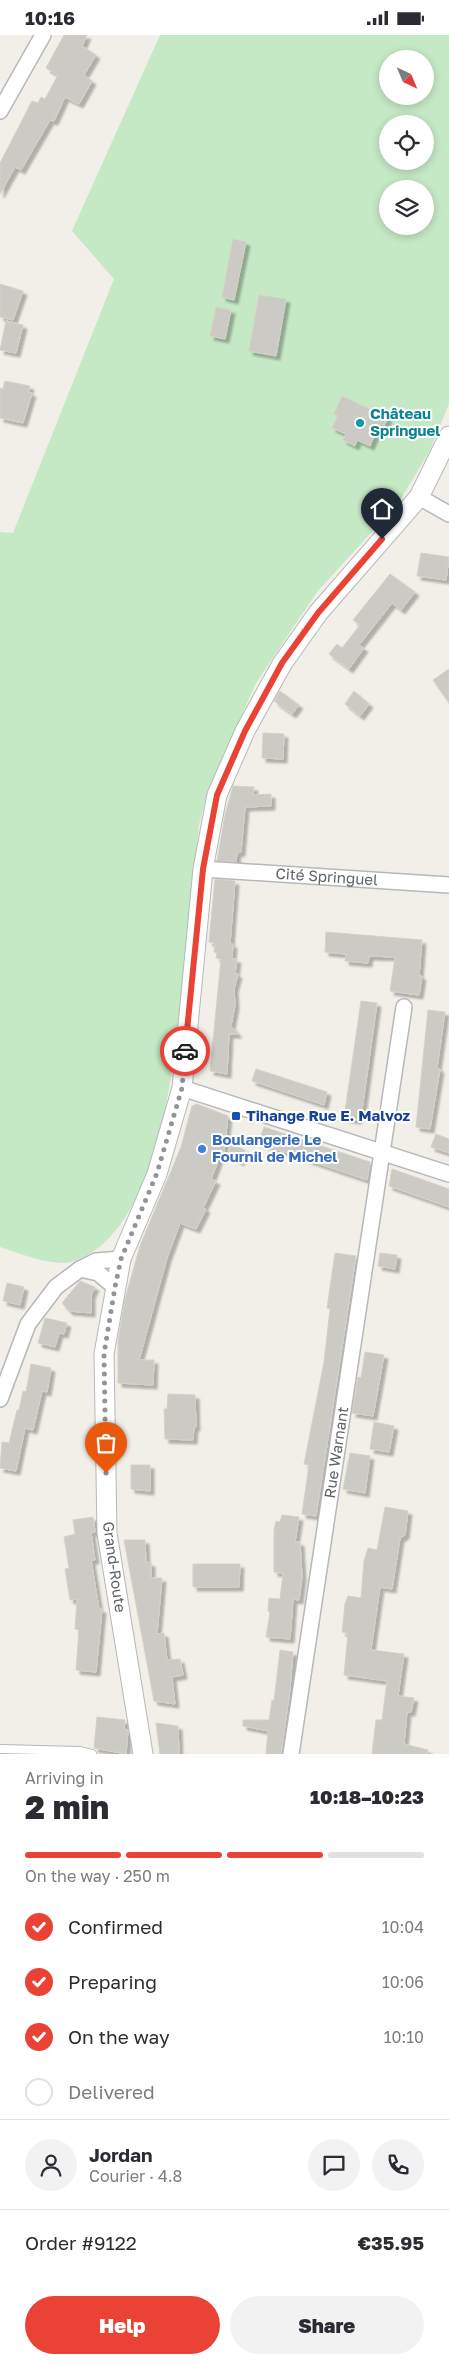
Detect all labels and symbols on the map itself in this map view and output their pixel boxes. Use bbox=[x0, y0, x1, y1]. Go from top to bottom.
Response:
north arrow bbox=[379, 50, 434, 105]
place label: Château Springuel bbox=[370, 404, 440, 439]
marker: Château Springuel bbox=[354, 417, 366, 429]
pin bbox=[361, 488, 403, 539]
street label: Cité Springuel bbox=[275, 864, 379, 888]
courier bbox=[160, 1026, 210, 1076]
place label: Tihange Rue E. Malvoz bbox=[246, 1106, 411, 1124]
marker: Tihange Rue E. Malvoz bbox=[230, 1110, 242, 1122]
place label: Boulangerie Le Fournil de Michel bbox=[212, 1130, 337, 1165]
marker: Boulangerie Le Fournil de Michel bbox=[196, 1143, 208, 1155]
street label: Rue Warnant bbox=[320, 1405, 351, 1499]
pin bbox=[85, 1422, 127, 1473]
street label: Grand-Route bbox=[100, 1520, 130, 1614]

